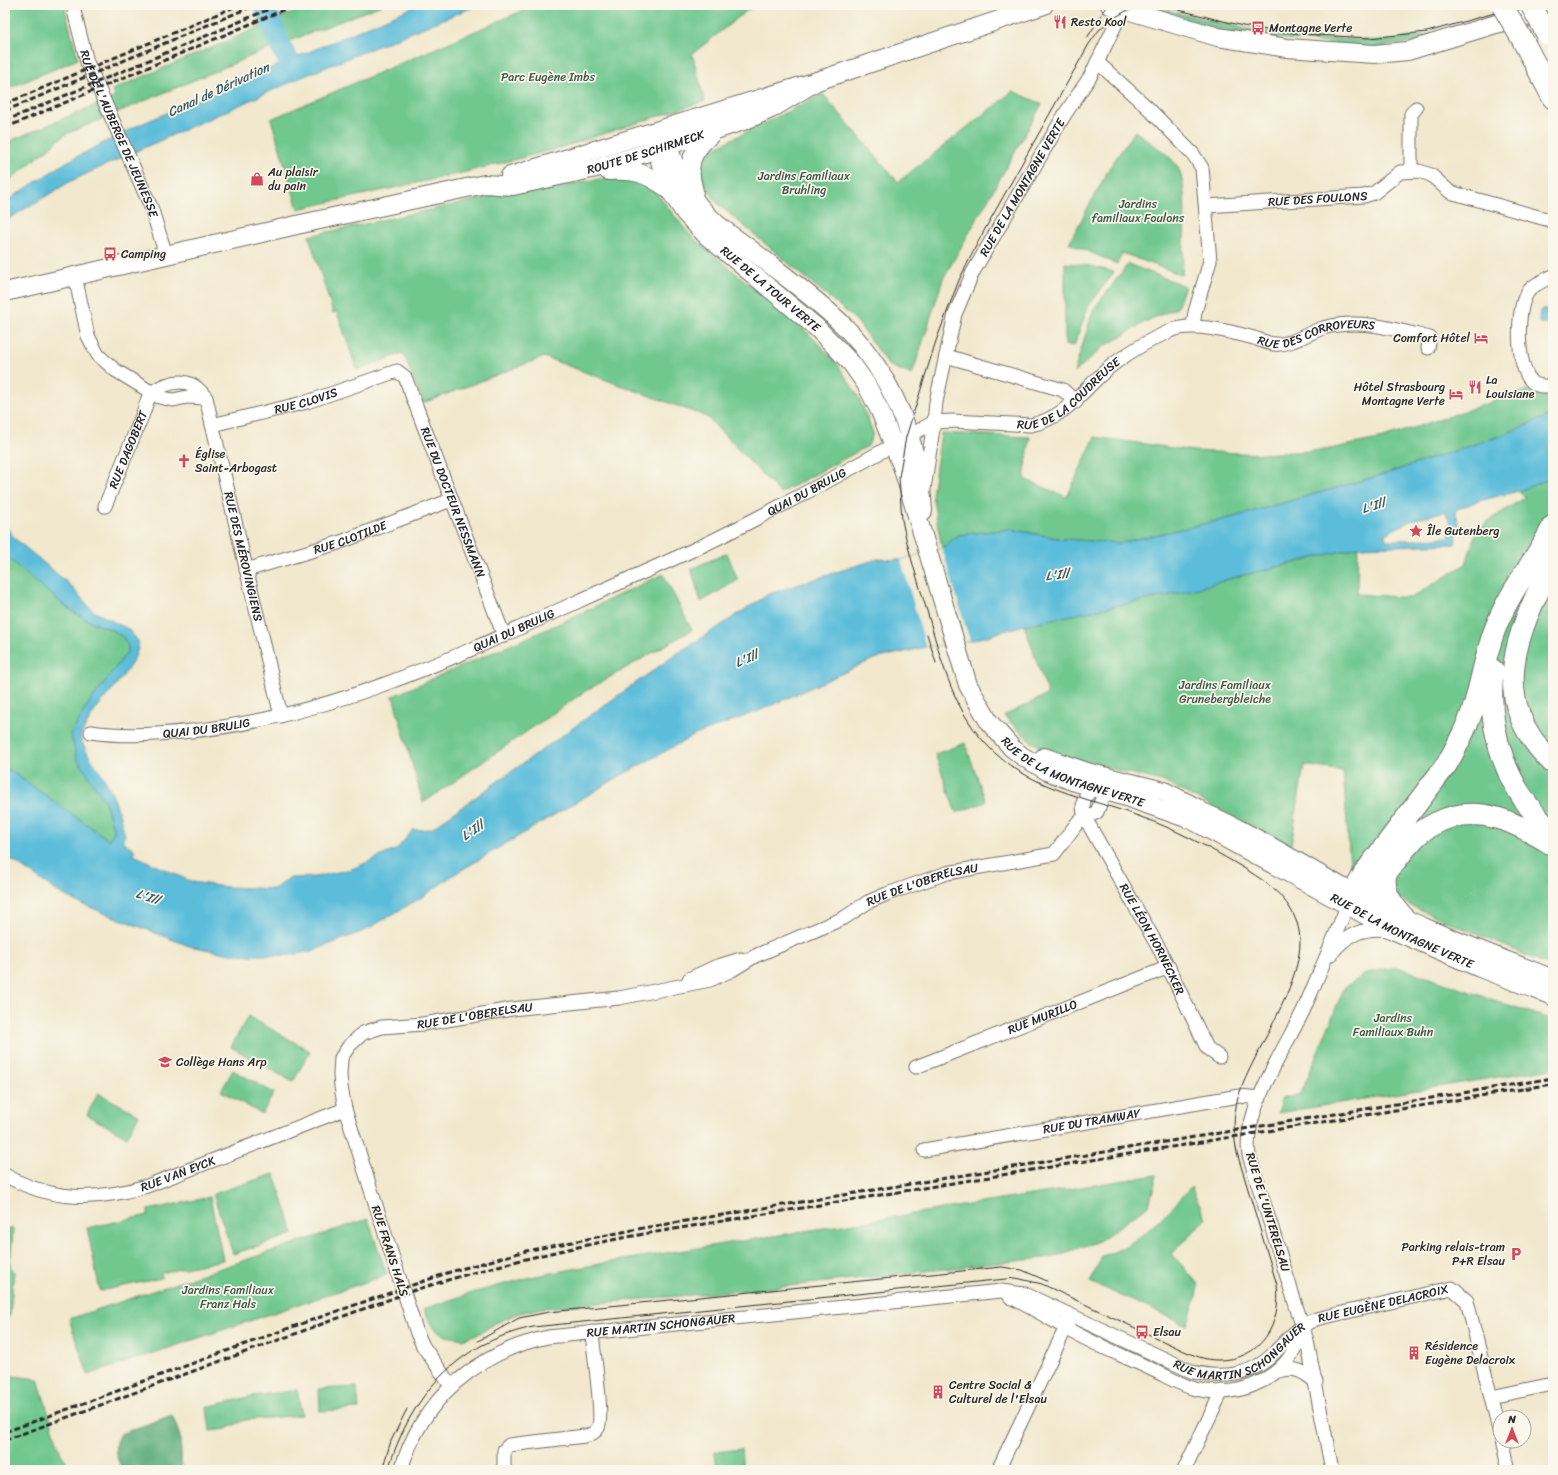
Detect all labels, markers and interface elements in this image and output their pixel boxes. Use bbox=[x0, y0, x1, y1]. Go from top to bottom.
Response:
place label: Resto Kool bbox=[1071, 11, 1127, 33]
restaurant icon: Resto Kool bbox=[1052, 14, 1068, 30]
place label: Montagne Verte bbox=[1269, 17, 1352, 39]
bus stop icon: Montagne Verte bbox=[1250, 20, 1266, 36]
street label: RUE DE L'AUBERGE DE JEUNESSE bbox=[73, 48, 165, 221]
water label: Canal de Dérivation bbox=[163, 55, 275, 123]
park label: Parc Eugène Imbs bbox=[501, 66, 595, 88]
street label: RUE DE LA MONTAGNE VERTE bbox=[973, 113, 1072, 261]
street label: ROUTE DE SCHIRMECK bbox=[585, 123, 708, 181]
place label: Au plaisir du pain bbox=[267, 161, 319, 197]
park label: Jardins Familiaux Bruhling bbox=[757, 165, 851, 201]
shop icon: Au plaisir du pain bbox=[249, 171, 265, 187]
street label: RUE DES FOULONS bbox=[1267, 185, 1369, 213]
park label: Jardins familiaux Foulons bbox=[1092, 193, 1185, 229]
street label: RUE DE LA TOUR VERTE bbox=[715, 240, 826, 338]
place label: Camping bbox=[121, 243, 166, 265]
bus stop icon: Camping bbox=[102, 246, 118, 262]
street label: RUE DES CORROYEURS bbox=[1254, 313, 1377, 355]
place label: Comfort Hôtel bbox=[1393, 327, 1471, 349]
hotel icon: Comfort Hôtel bbox=[1473, 330, 1489, 346]
street label: RUE DE LA COUDREUSE bbox=[1016, 351, 1126, 436]
place label: La Louisiane bbox=[1486, 369, 1535, 405]
place label: Hôtel Strasbourg Montagne Verte bbox=[1354, 376, 1445, 412]
restaurant icon: La Louisiane bbox=[1467, 379, 1483, 395]
street label: RUE CLOVIS bbox=[272, 381, 341, 421]
hotel icon: Hôtel Strasbourg Montagne Verte bbox=[1448, 386, 1464, 402]
street label: RUE DAGOBERT bbox=[102, 407, 154, 492]
street label: RUE DU DOCTEUR NESSMANN bbox=[414, 424, 492, 581]
place label: Église Saint-Arbogast bbox=[195, 443, 277, 479]
church icon: Église Saint-Arbogast bbox=[176, 453, 192, 469]
street label: QUAI DU BRULIG bbox=[763, 462, 851, 522]
street label: RUE DES MÉROVINGIENS bbox=[217, 489, 269, 624]
water label: L'Ill bbox=[1359, 490, 1391, 520]
street label: RUE CLOTILDE bbox=[311, 514, 391, 561]
place label: Île Gutenberg bbox=[1426, 520, 1500, 542]
place icon: Île Gutenberg bbox=[1408, 523, 1424, 539]
water label: L'Ill bbox=[1044, 561, 1073, 587]
street label: QUAI DU BRULIG bbox=[469, 602, 558, 658]
water label: L'Ill bbox=[731, 642, 765, 674]
park label: Jardins Familiaux Grunebergbleiche bbox=[1178, 674, 1272, 710]
street label: QUAI DU BRULIG bbox=[162, 711, 252, 745]
street label: RUE DE LA MONTAGNE VERTE bbox=[995, 731, 1149, 814]
water label: L'Ill bbox=[456, 812, 491, 847]
street label: RUE DE L'OBERELSAU bbox=[863, 857, 980, 913]
street label: RUE LÉON HORNECKER bbox=[1113, 879, 1191, 999]
water label: L'Ill bbox=[133, 882, 166, 912]
street label: RUE DE LA MONTAGNE VERTE bbox=[1327, 887, 1478, 975]
street label: RUE MURILLO bbox=[1004, 993, 1081, 1041]
street label: RUE DE L'OBERELSAU bbox=[416, 996, 534, 1035]
park label: Jardins Familiaux Buhn bbox=[1353, 1007, 1434, 1043]
place label: Collège Hans Arp bbox=[176, 1051, 267, 1073]
school or university icon: Collège Hans Arp bbox=[157, 1054, 173, 1070]
street label: RUE DU TRAMWAY bbox=[1041, 1102, 1143, 1140]
street label: RUE VAN EYCK bbox=[138, 1149, 219, 1198]
street label: RUE DE L'UNTERELSAU bbox=[1239, 1150, 1297, 1275]
street label: RUE FRANS HALS bbox=[365, 1202, 415, 1300]
place label: Parking relais-tram P+R Elsau bbox=[1401, 1236, 1506, 1272]
parking icon: Parking relais-tram P+R Elsau bbox=[1508, 1246, 1524, 1262]
street label: RUE EUGÈNE DELACROIX bbox=[1316, 1278, 1451, 1329]
park label: Jardins Familiaux Franz Hals bbox=[181, 1279, 275, 1315]
street label: RUE MARTIN SCHONGAUER bbox=[586, 1307, 736, 1344]
street label: RUE MARTIN SCHONGAUER bbox=[1169, 1316, 1310, 1386]
place label: Elsau bbox=[1153, 1321, 1182, 1343]
bus stop icon: Elsau bbox=[1134, 1324, 1150, 1340]
place label: Résidence Eugène Delacroix bbox=[1425, 1335, 1516, 1371]
building icon: Résidence Eugène Delacroix bbox=[1406, 1345, 1422, 1361]
place label: Centre Social & Culturel de l'Elsau bbox=[949, 1374, 1047, 1410]
building icon: Centre Social & Culturel de l'Elsau bbox=[930, 1384, 946, 1400]
north arrow bbox=[1492, 1409, 1532, 1449]
text: N bbox=[1507, 1410, 1516, 1429]

